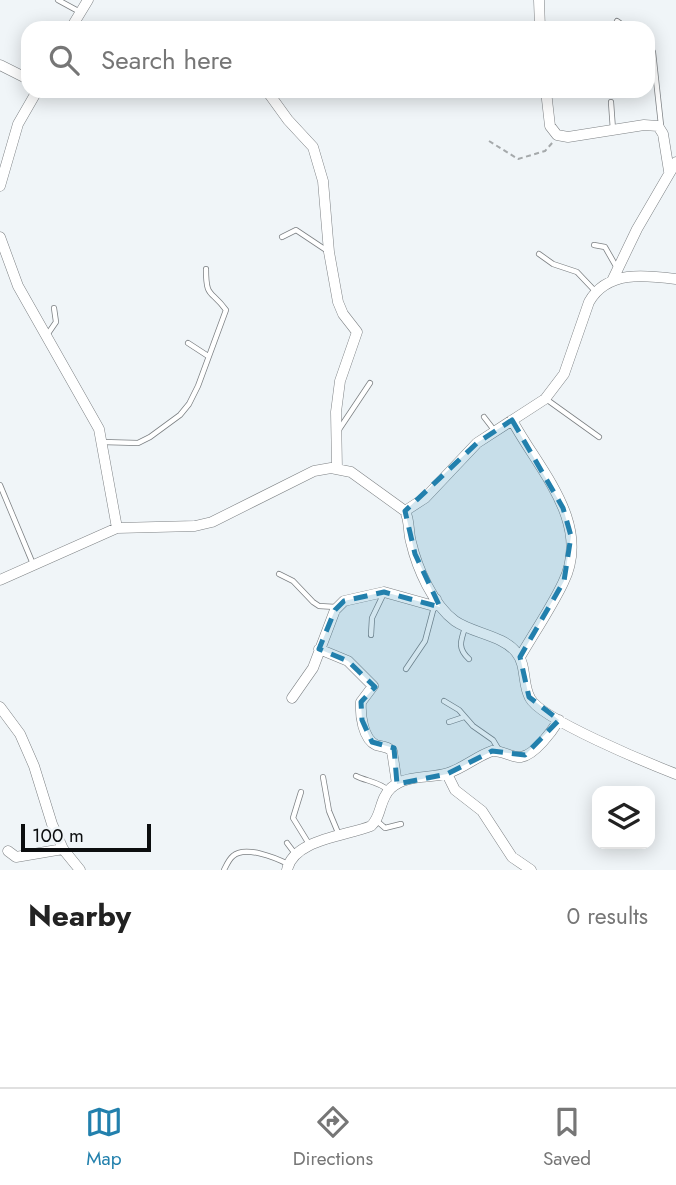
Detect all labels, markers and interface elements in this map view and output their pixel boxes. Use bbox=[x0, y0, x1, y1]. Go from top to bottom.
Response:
search box bbox=[21, 21, 655, 98]
icon: search bbox=[45, 41, 83, 79]
text: Search here bbox=[101, 41, 233, 79]
map controls bbox=[592, 786, 655, 849]
button: layers bbox=[592, 786, 655, 849]
scale bar bbox=[21, 821, 150, 853]
text: 100 m bbox=[32, 822, 84, 849]
text: Nearby bbox=[28, 894, 131, 937]
text: 0 results bbox=[566, 899, 648, 933]
tab: Map bbox=[85, 1103, 123, 1172]
tab: Directions bbox=[293, 1103, 373, 1172]
tab: Saved bbox=[543, 1103, 591, 1172]

